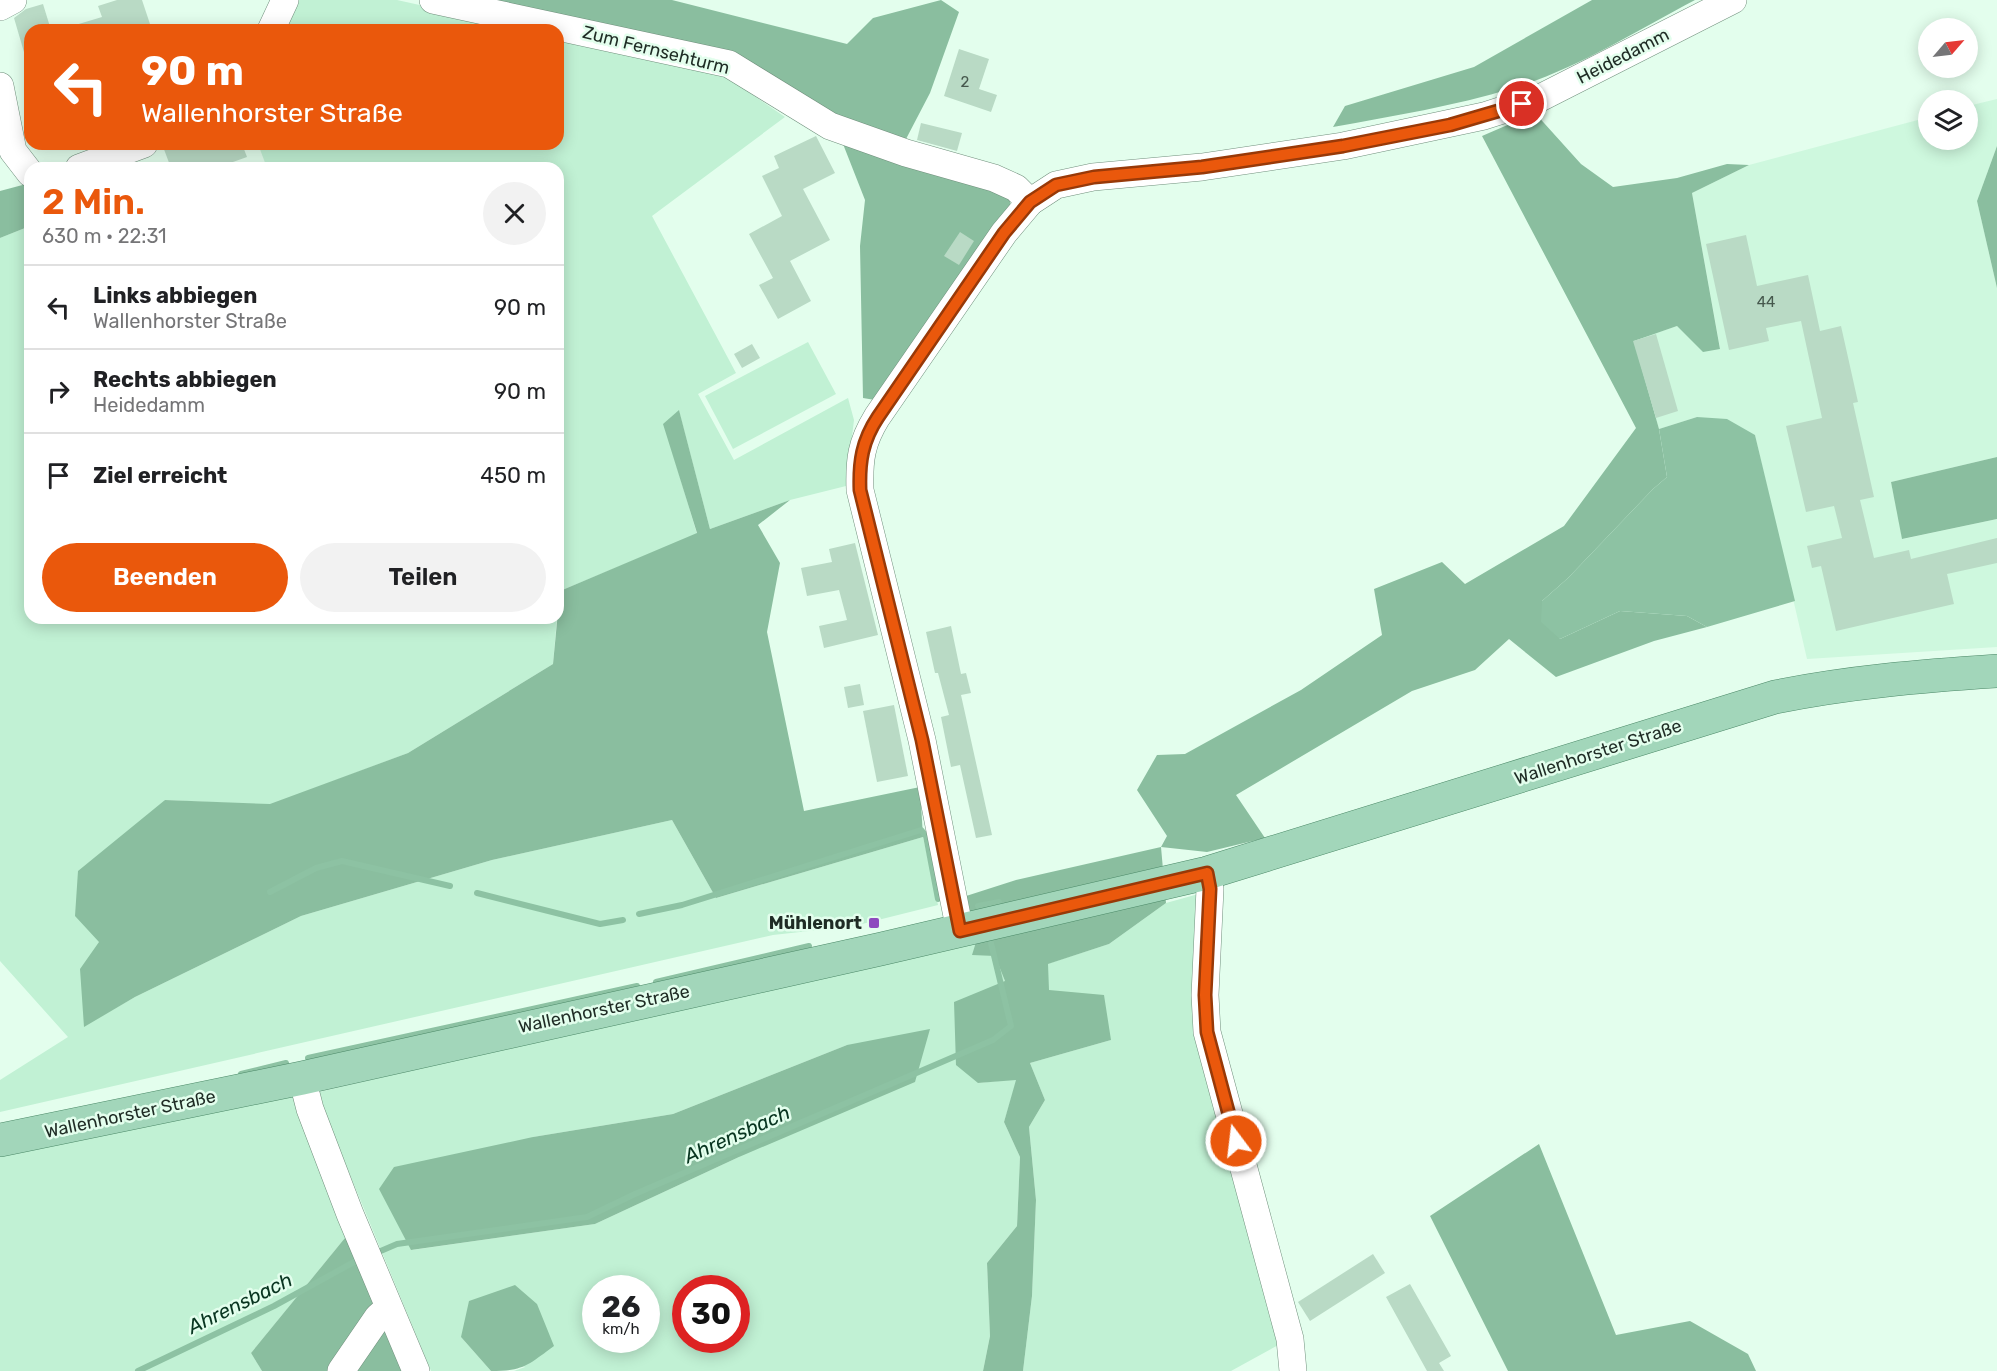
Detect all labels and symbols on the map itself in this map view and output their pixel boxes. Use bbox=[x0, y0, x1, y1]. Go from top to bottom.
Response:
north arrow bbox=[1918, 18, 1978, 78]
street label: Zum Fernsehturm bbox=[580, 21, 732, 79]
street label: Heidedamm bbox=[1573, 23, 1673, 89]
house number: 2 bbox=[961, 73, 970, 91]
pin bbox=[1496, 78, 1547, 129]
house number: 44 bbox=[1757, 293, 1775, 311]
street label: Wallenhorster Straße bbox=[1512, 715, 1684, 789]
place label: Mühlenort bbox=[769, 912, 862, 934]
marker: Mühlenort bbox=[867, 916, 881, 930]
street label: Wallenhorster Straße bbox=[516, 980, 692, 1038]
street label: Wallenhorster Straße bbox=[42, 1085, 218, 1143]
water label: Ahrensbach bbox=[679, 1100, 794, 1168]
position arrow bbox=[1204, 1109, 1268, 1173]
water label: Ahrensbach bbox=[183, 1267, 296, 1339]
speed limit sign: 30 bbox=[672, 1275, 750, 1353]

